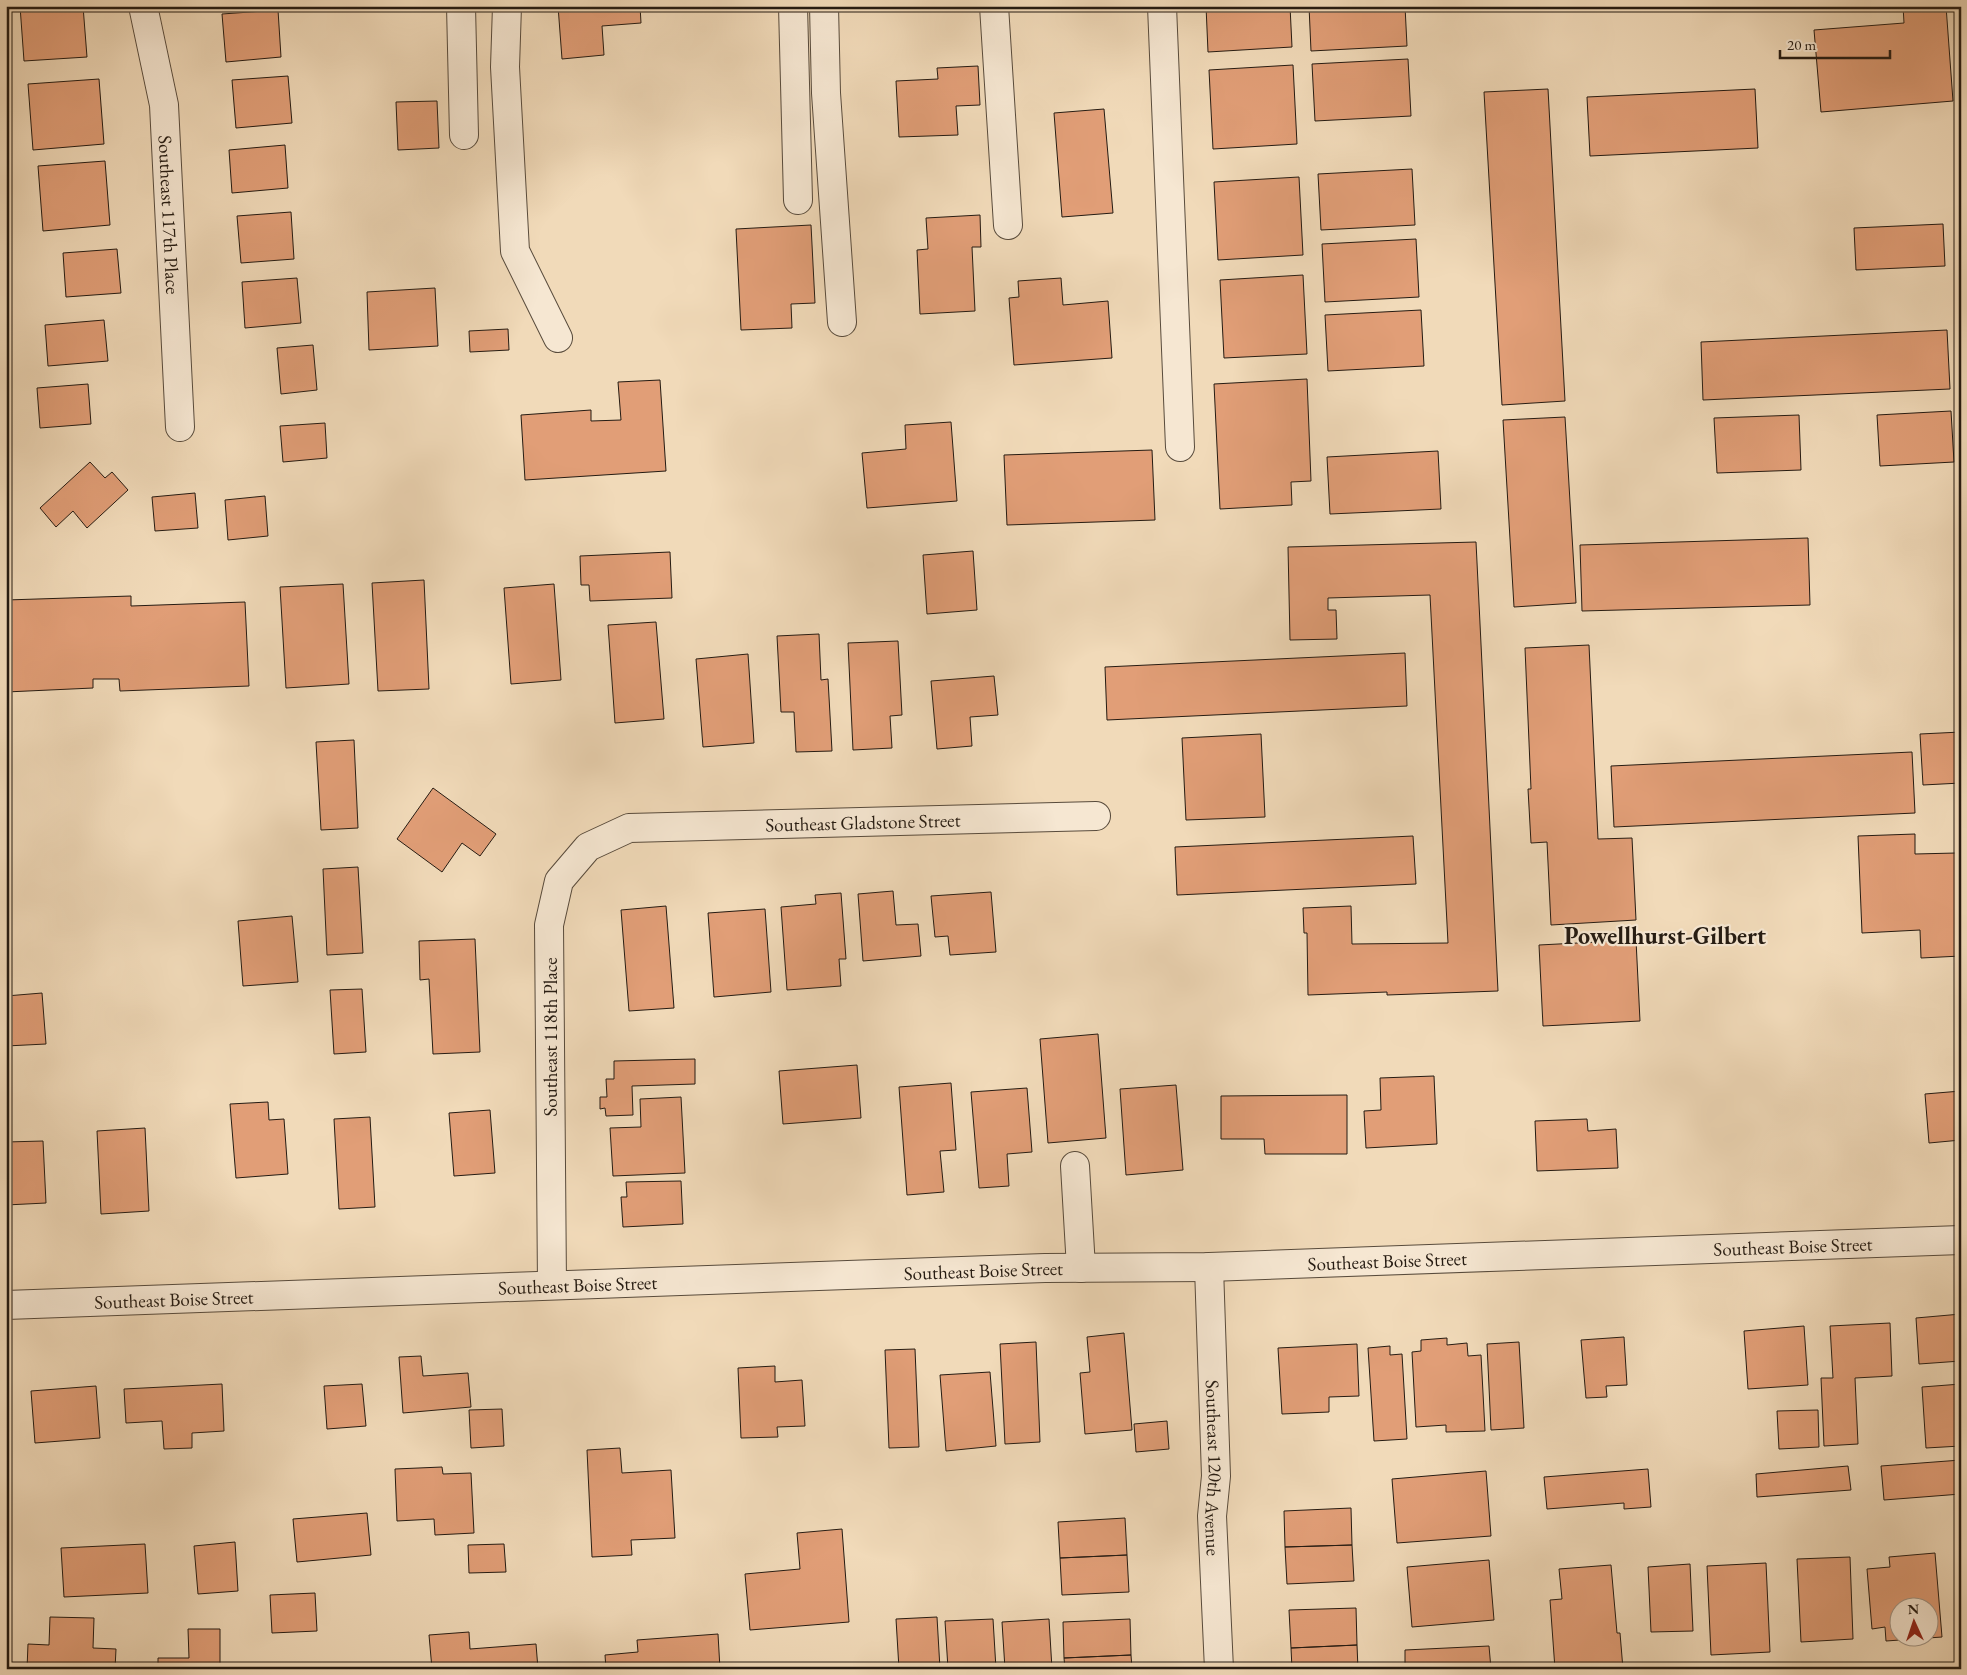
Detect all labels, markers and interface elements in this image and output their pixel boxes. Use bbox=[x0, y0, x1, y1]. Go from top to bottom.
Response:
scale bar bbox=[1780, 28, 1890, 60]
text: 20 m bbox=[1787, 35, 1816, 54]
street label: Southeast 117th Place bbox=[153, 134, 185, 295]
street label: Southeast Gladstone Street bbox=[765, 807, 961, 837]
district label: Powellhurst-Gilbert bbox=[1564, 920, 1766, 951]
street label: Southeast 118th Place bbox=[538, 957, 563, 1117]
street label: Southeast Boise Street bbox=[1713, 1231, 1873, 1262]
street label: Southeast Boise Street bbox=[1307, 1246, 1467, 1276]
street label: Southeast Boise Street bbox=[903, 1256, 1063, 1286]
street label: Southeast Boise Street bbox=[498, 1270, 658, 1300]
street label: Southeast Boise Street bbox=[94, 1284, 254, 1315]
street label: Southeast 120th Avenue bbox=[1199, 1379, 1228, 1556]
north arrow bbox=[1890, 1598, 1940, 1648]
text: N bbox=[1907, 1600, 1920, 1618]

